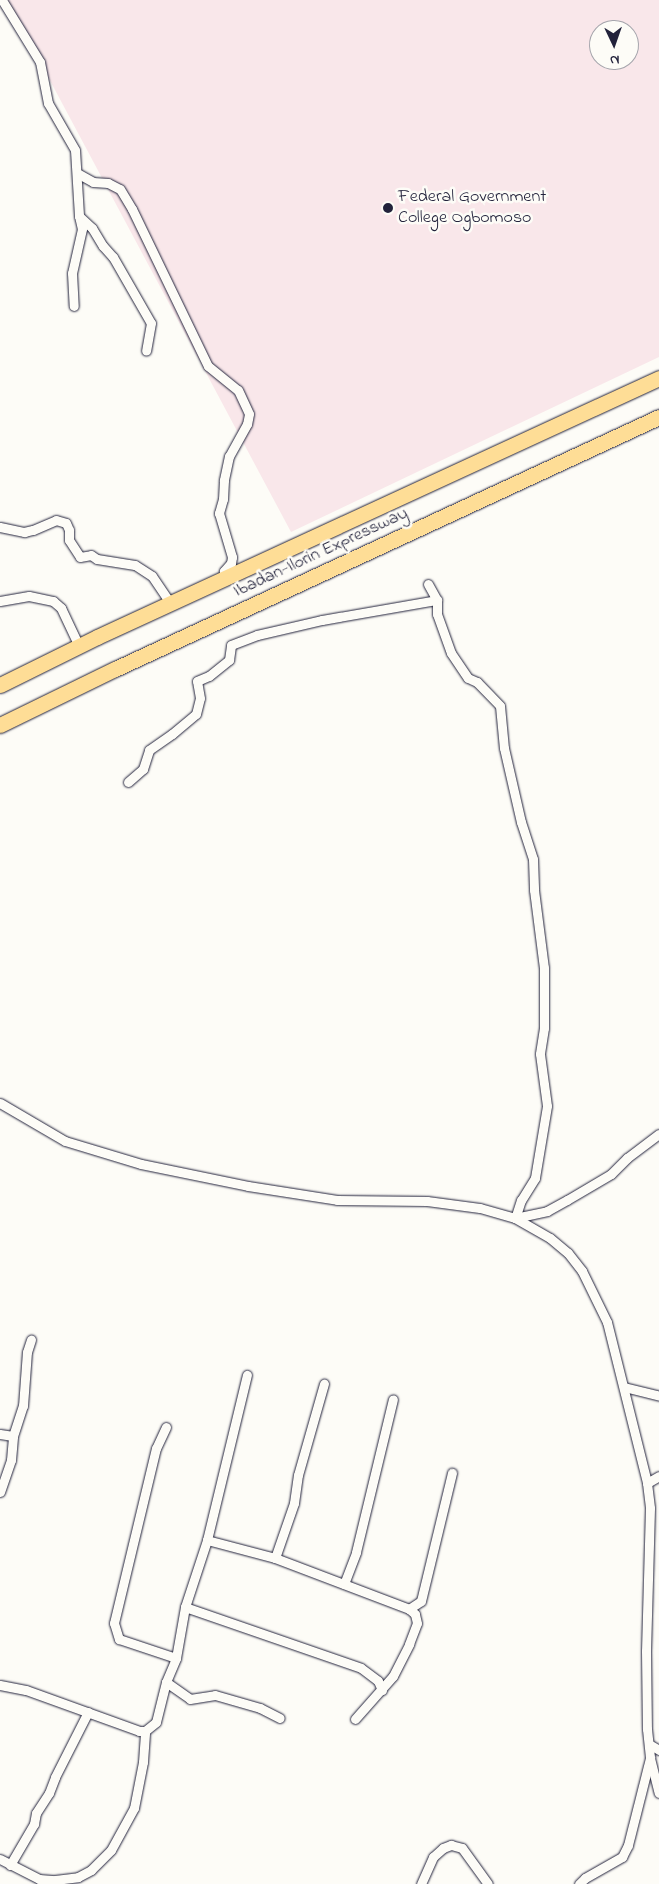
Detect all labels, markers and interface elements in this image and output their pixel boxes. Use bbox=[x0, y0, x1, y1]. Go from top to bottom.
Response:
north arrow bbox=[589, 20, 639, 70]
text: N bbox=[609, 49, 620, 70]
place label: Federal Government College Ogbomoso bbox=[398, 187, 546, 230]
marker: Federal Government College Ogbomoso bbox=[382, 202, 394, 214]
street label: Ibadan-Ilorin Expressway bbox=[230, 503, 412, 603]

